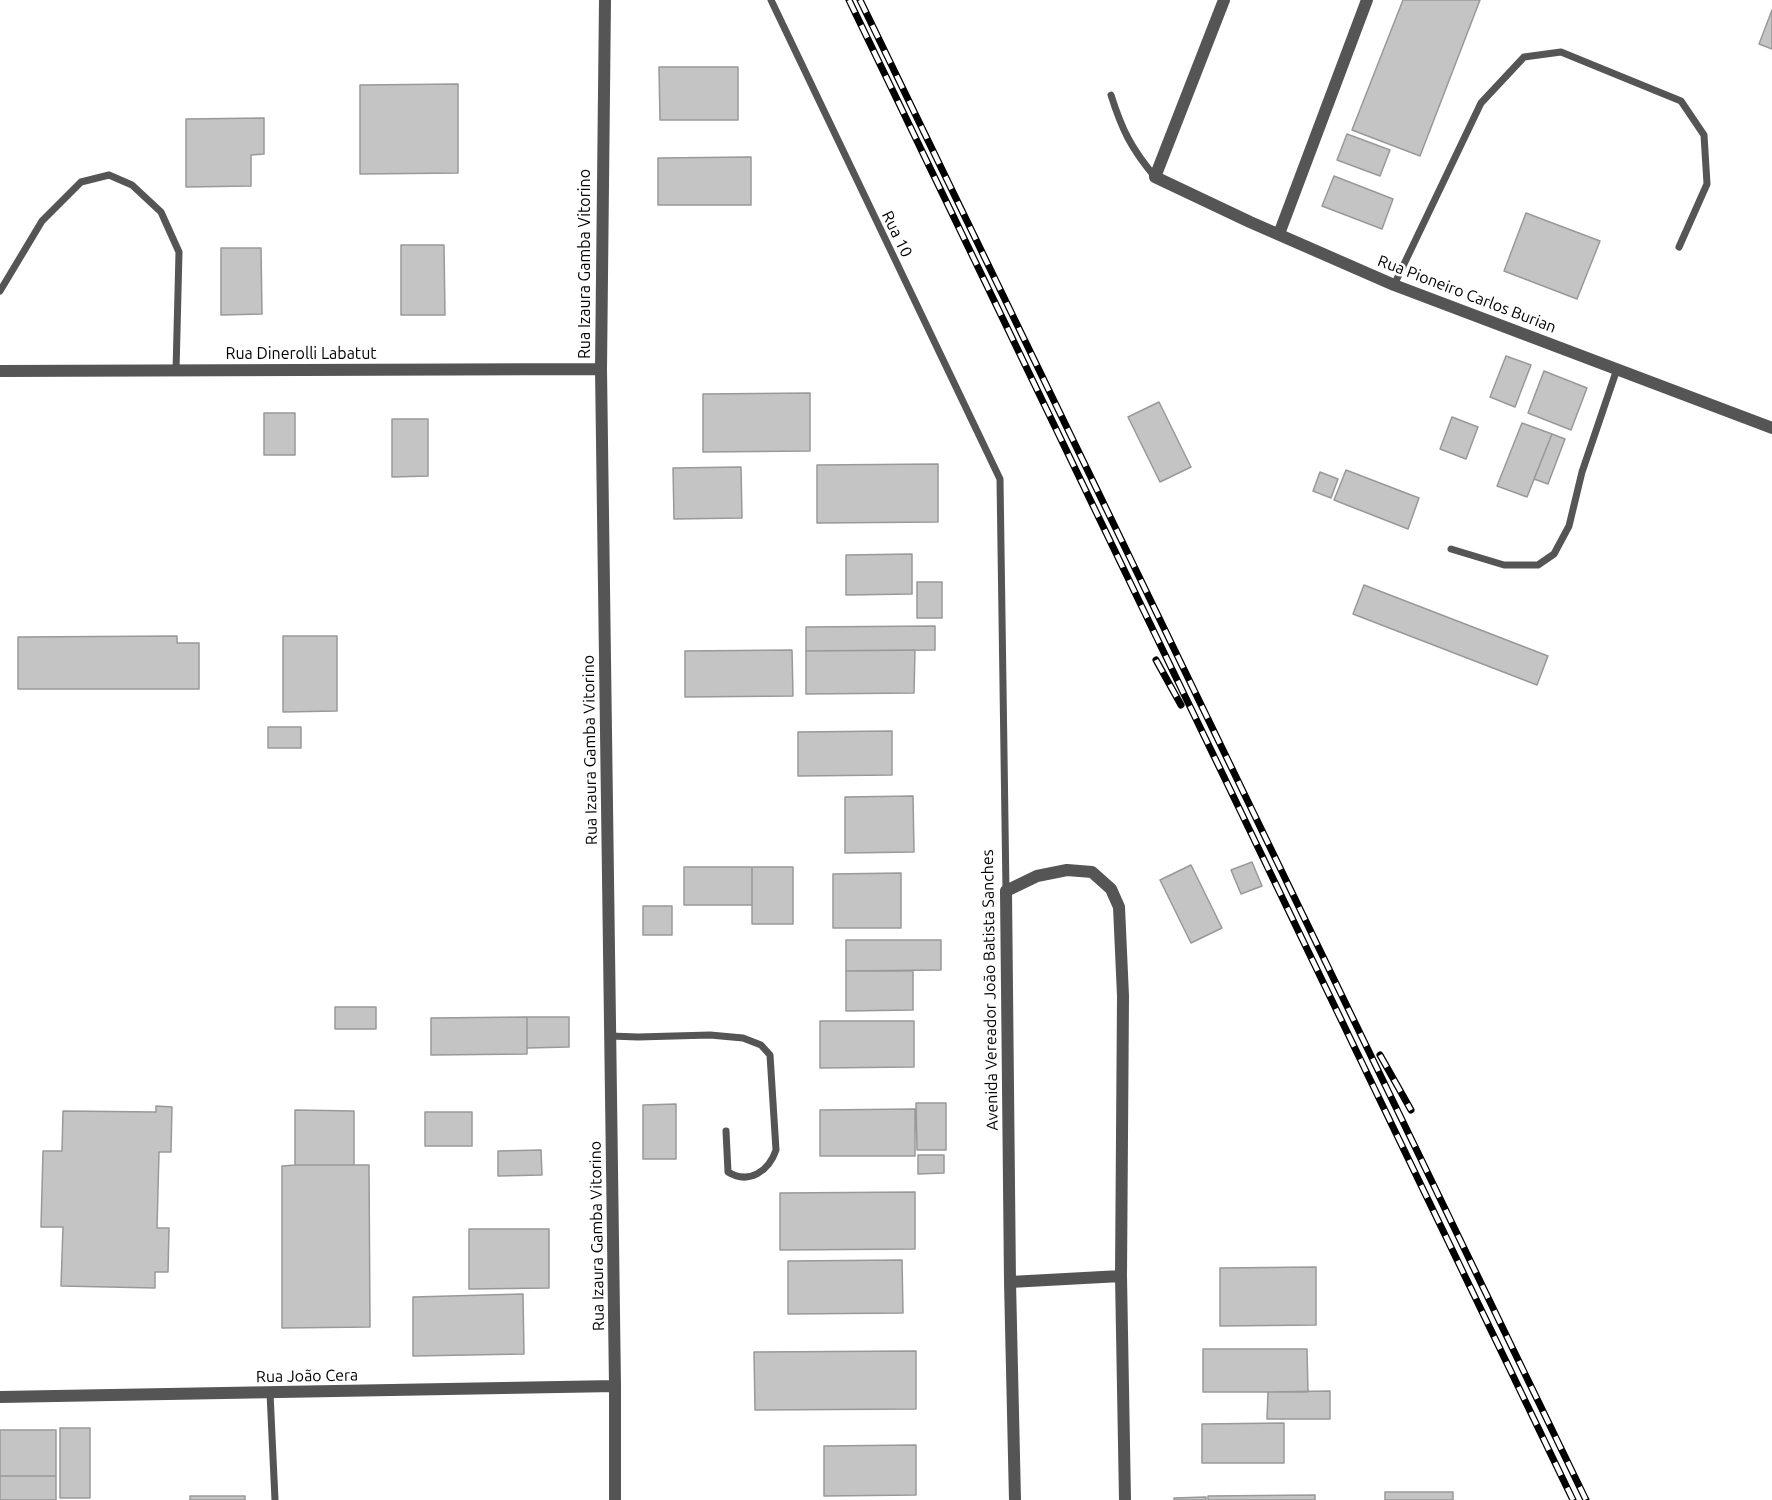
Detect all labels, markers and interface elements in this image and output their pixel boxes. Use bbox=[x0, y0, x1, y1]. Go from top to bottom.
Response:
street label: Rua Izaura Gamba Vitorino bbox=[575, 169, 595, 359]
street label: Rua 10 bbox=[878, 208, 916, 260]
street label: Rua Pioneiro Carlos Burian bbox=[1375, 251, 1559, 337]
street label: Rua Dinerolli Labatut bbox=[225, 344, 377, 364]
street label: Rua Izaura Gamba Vitorino bbox=[579, 655, 601, 845]
street label: Avenida Vereador João Batista Sanches bbox=[978, 849, 1002, 1131]
street label: Rua Izaura Gamba Vitorino bbox=[586, 1141, 608, 1331]
street label: Rua João Cera bbox=[256, 1366, 358, 1386]

